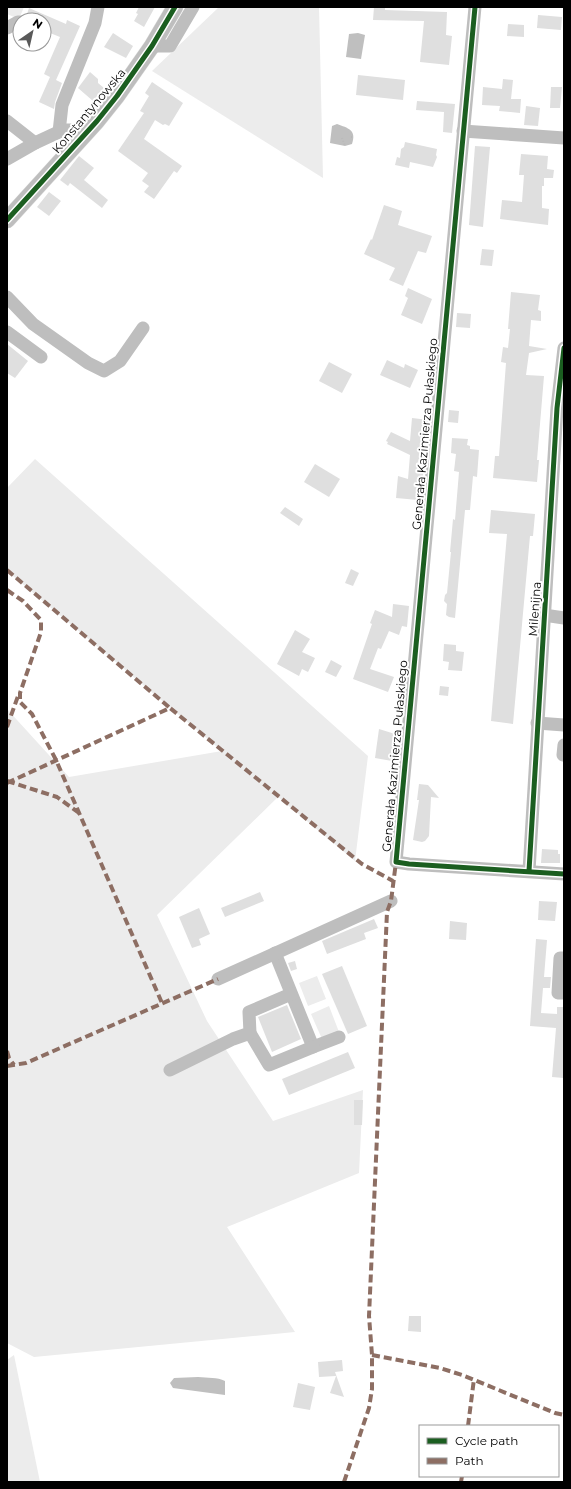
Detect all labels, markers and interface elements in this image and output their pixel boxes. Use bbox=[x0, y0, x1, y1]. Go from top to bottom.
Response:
north arrow bbox=[12, 12, 52, 52]
text: N bbox=[30, 15, 45, 32]
street label: Konstantynowska bbox=[49, 65, 129, 156]
street label: Generała Kazimierza Pułaskiego bbox=[409, 337, 440, 530]
street label: Milenijna bbox=[525, 581, 544, 637]
street label: Generała Kazimierza Pułaskiego bbox=[379, 659, 410, 852]
legend bbox=[419, 1425, 559, 1477]
text: Cycle path bbox=[455, 1433, 518, 1448]
text: Path bbox=[455, 1453, 484, 1468]

